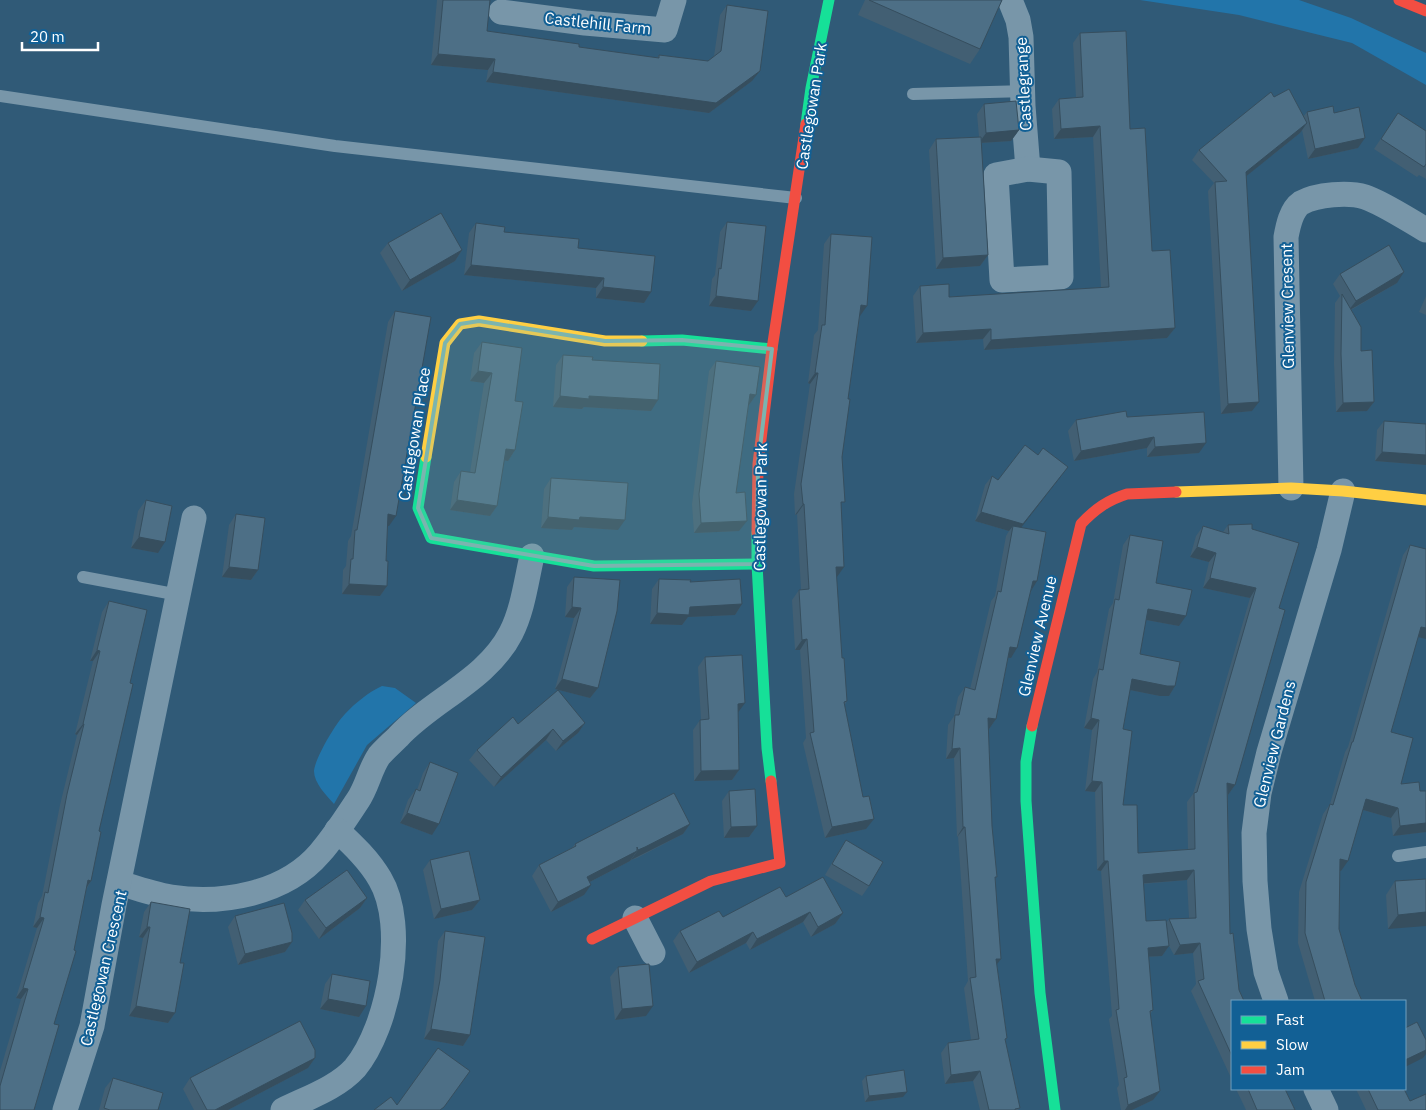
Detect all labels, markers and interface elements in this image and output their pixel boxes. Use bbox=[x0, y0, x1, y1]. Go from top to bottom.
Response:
street label: Castlehill Farm bbox=[544, 7, 652, 39]
scale bar bbox=[22, 20, 99, 52]
text: 20 m bbox=[30, 27, 65, 46]
street label: Castlegrange bbox=[1011, 36, 1035, 131]
street label: Castlegowan Park bbox=[791, 41, 831, 171]
street label: Glenview Cresent bbox=[1276, 243, 1298, 369]
street label: Castlegowan Place bbox=[394, 366, 434, 502]
street label: Castlegowan Park bbox=[749, 442, 771, 571]
street label: Glenview Avenue bbox=[1013, 573, 1061, 698]
street label: Glenview Gardens bbox=[1249, 678, 1299, 810]
street label: Castlegowan Crescent bbox=[75, 888, 131, 1048]
legend bbox=[1231, 1000, 1406, 1090]
text: Fast bbox=[1276, 1010, 1304, 1029]
text: Slow bbox=[1276, 1035, 1309, 1054]
text: Jam bbox=[1276, 1060, 1305, 1079]

